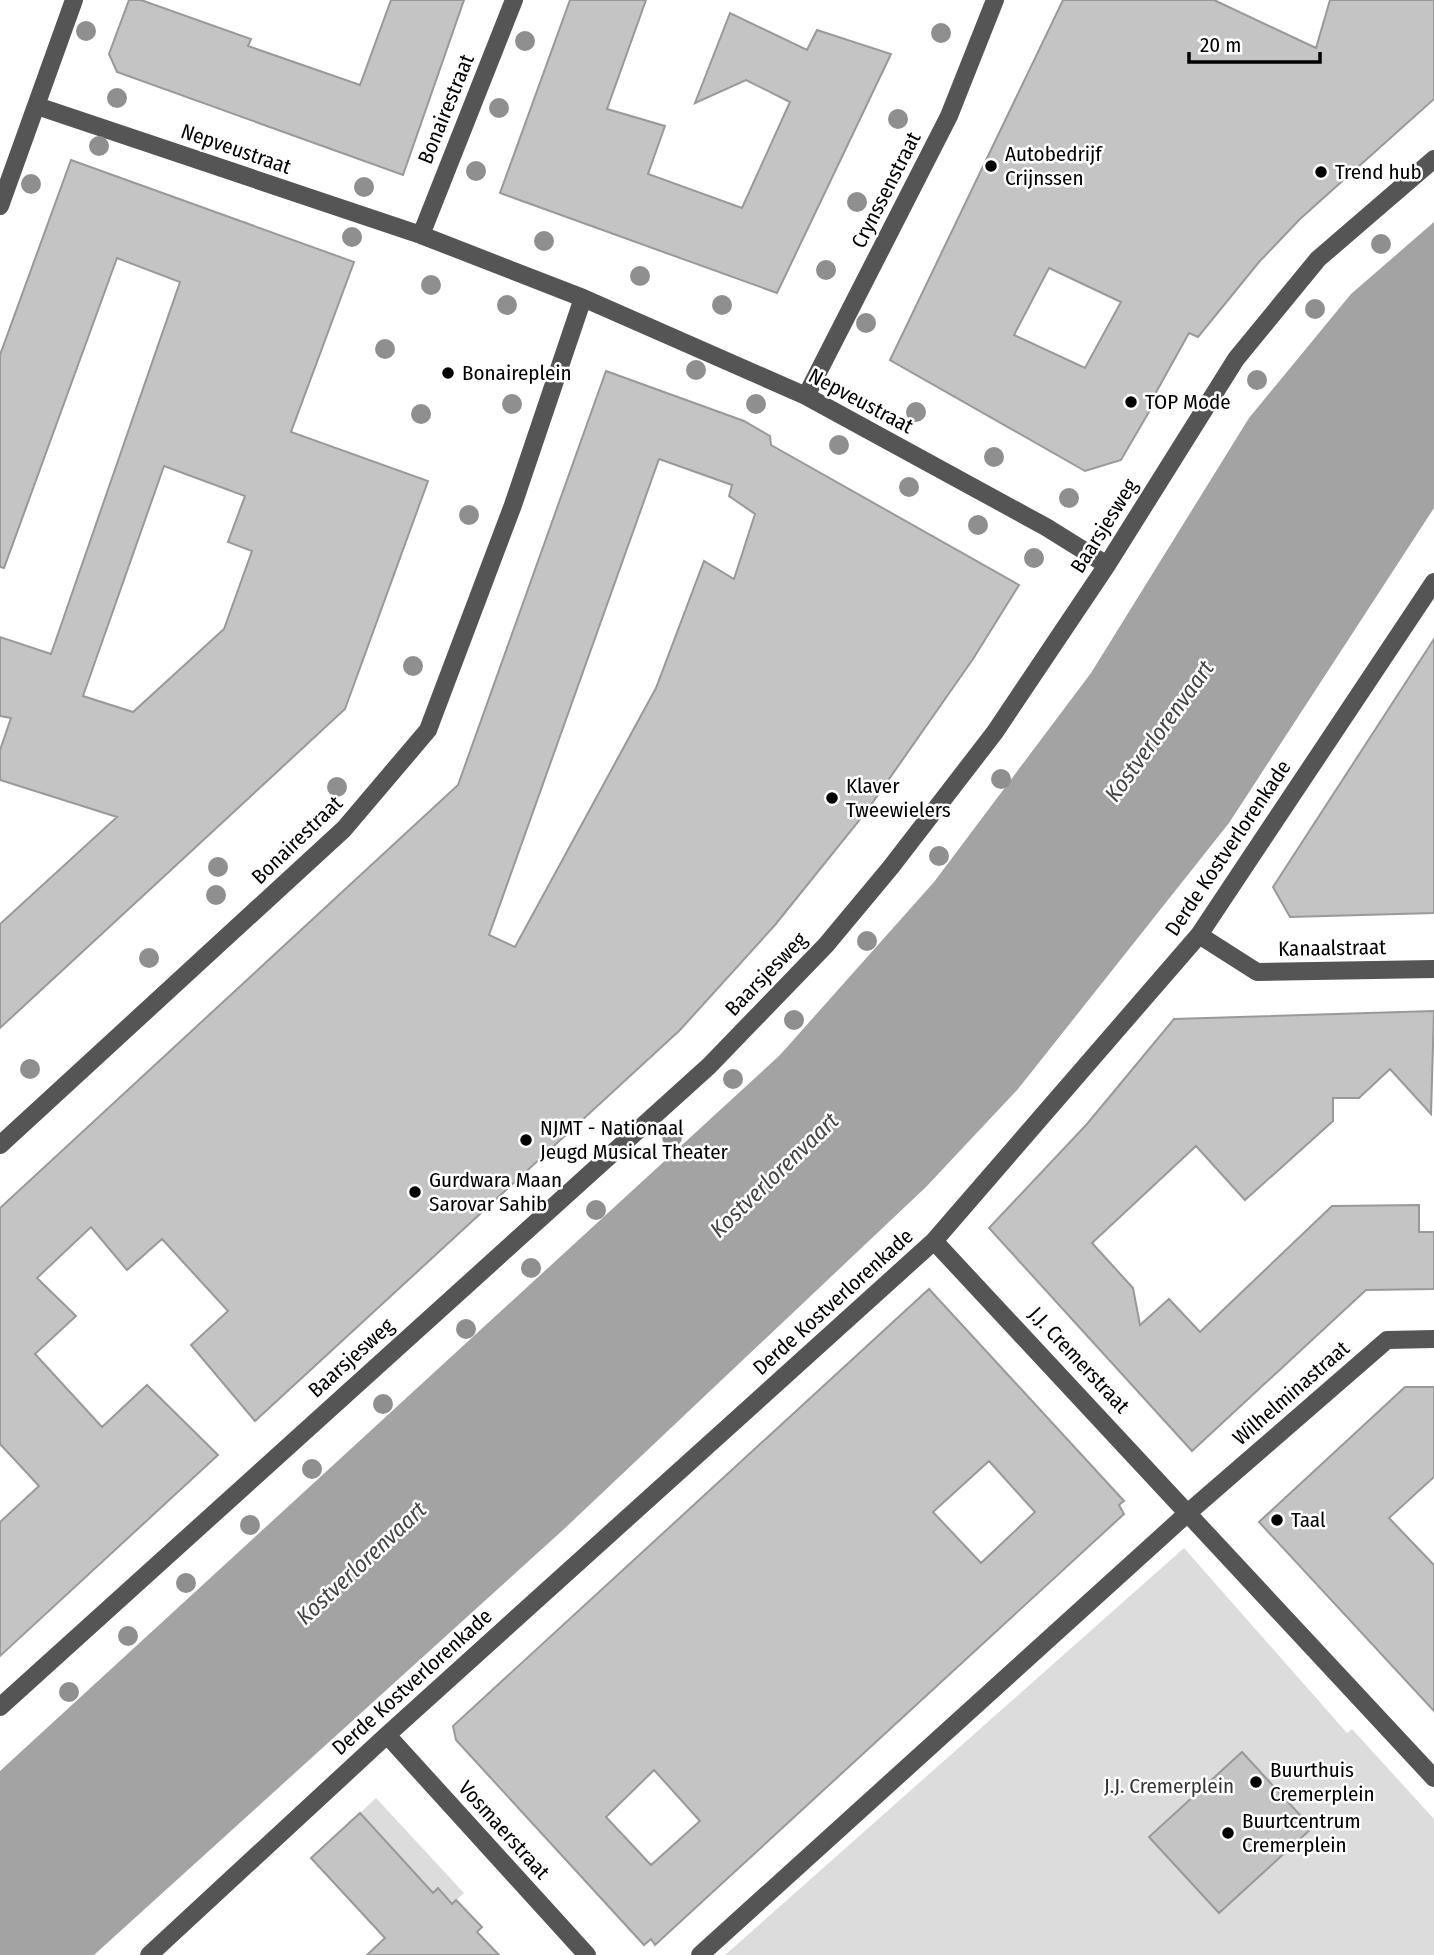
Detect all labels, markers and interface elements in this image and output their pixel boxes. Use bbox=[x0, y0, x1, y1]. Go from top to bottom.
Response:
scale bar bbox=[1189, 21, 1320, 65]
text: 20 m bbox=[1200, 32, 1241, 58]
street label: Bonairestraat bbox=[412, 50, 480, 168]
street label: Nepveustraat bbox=[178, 118, 295, 180]
street label: Crynssenstraat bbox=[846, 127, 927, 253]
place label: Autobedrijf Crijnssen bbox=[1005, 141, 1103, 191]
marker: Autobedrijf Crijnssen bbox=[983, 158, 999, 174]
place label: Trend hub bbox=[1335, 159, 1422, 185]
marker: Trend hub bbox=[1313, 164, 1329, 180]
place label: Bonaireplein bbox=[462, 360, 572, 386]
street label: Nepveustraat bbox=[804, 363, 918, 439]
marker: Bonaireplein bbox=[440, 365, 456, 381]
place label: TOP Mode bbox=[1145, 389, 1231, 415]
marker: TOP Mode bbox=[1123, 394, 1139, 410]
street label: Baarsjesweg bbox=[1065, 474, 1143, 578]
water label: Kostverlorenvaart bbox=[1098, 655, 1220, 807]
street label: Derde Kostverlorenkade bbox=[1159, 755, 1297, 941]
place label: Klaver Tweewielers bbox=[846, 773, 951, 823]
street label: Bonairestraat bbox=[246, 790, 348, 890]
marker: Klaver Tweewielers bbox=[824, 790, 840, 806]
street label: Baarsjesweg bbox=[720, 927, 812, 1021]
street label: Kanaalstraat bbox=[1278, 934, 1386, 962]
water label: Kostverlorenvaart bbox=[704, 1106, 844, 1243]
place label: NJMT - Nationaal Jeugd Musical Theater bbox=[540, 1115, 729, 1165]
marker: NJMT - Nationaal Jeugd Musical Theater bbox=[518, 1132, 534, 1148]
place label: Gurdwara Maan Sarovar Sahib bbox=[429, 1167, 562, 1217]
marker: Gurdwara Maan Sarovar Sahib bbox=[407, 1184, 423, 1200]
street label: Derde Kostverlorenkade bbox=[748, 1223, 918, 1381]
street label: J.J. Cremerstraat bbox=[1023, 1301, 1135, 1419]
street label: Baarsjesweg bbox=[303, 1313, 399, 1403]
street label: Wilhelminastraat bbox=[1227, 1335, 1355, 1451]
water label: Kostverlorenvaart bbox=[290, 1495, 432, 1630]
place label: Taal bbox=[1291, 1507, 1326, 1533]
marker: Taal bbox=[1269, 1512, 1285, 1528]
street label: Derde Kostverlorenkade bbox=[327, 1603, 497, 1761]
place label: Buurthuis Cremerplein bbox=[1270, 1757, 1375, 1807]
park label: J.J. Cremerplein bbox=[1104, 1773, 1234, 1799]
marker: Buurthuis Cremerplein bbox=[1248, 1774, 1264, 1790]
street label: Vosmaerstraat bbox=[453, 1775, 555, 1885]
place label: Buurtcentrum Cremerplein bbox=[1242, 1808, 1361, 1858]
marker: Buurtcentrum Cremerplein bbox=[1220, 1825, 1236, 1841]

